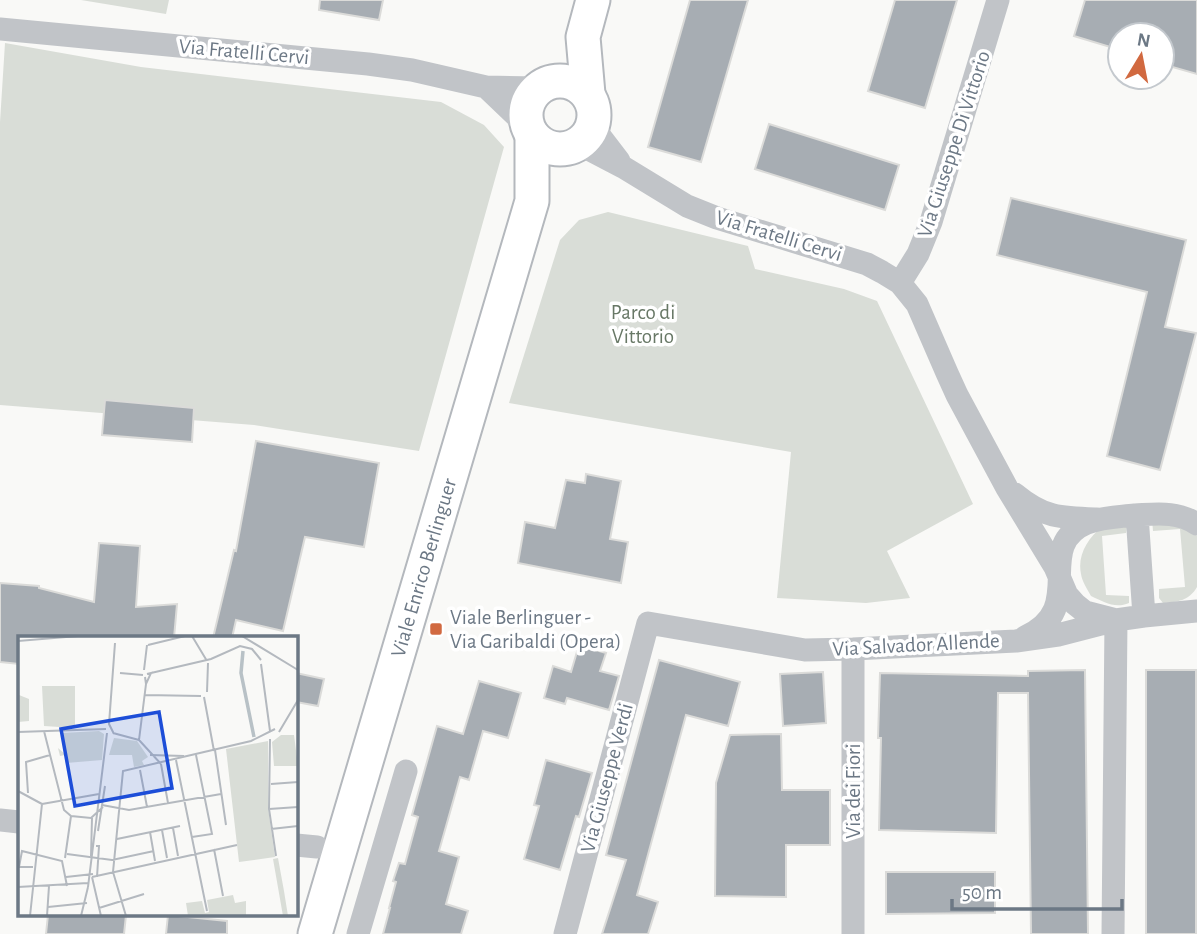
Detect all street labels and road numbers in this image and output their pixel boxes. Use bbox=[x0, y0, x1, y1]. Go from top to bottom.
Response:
street label: Via Fratelli Cervi bbox=[178, 36, 310, 68]
street label: Via Giuseppe Di Vittorio bbox=[914, 48, 994, 240]
street label: Via Fratelli Cervi bbox=[713, 207, 845, 265]
street label: Viale Enrico Berlinguer bbox=[387, 476, 460, 660]
street label: Via Salvador Allende bbox=[832, 630, 1000, 660]
street label: Via Giuseppe Verdi bbox=[577, 701, 637, 855]
street label: Via dei Fiori bbox=[843, 743, 864, 839]

